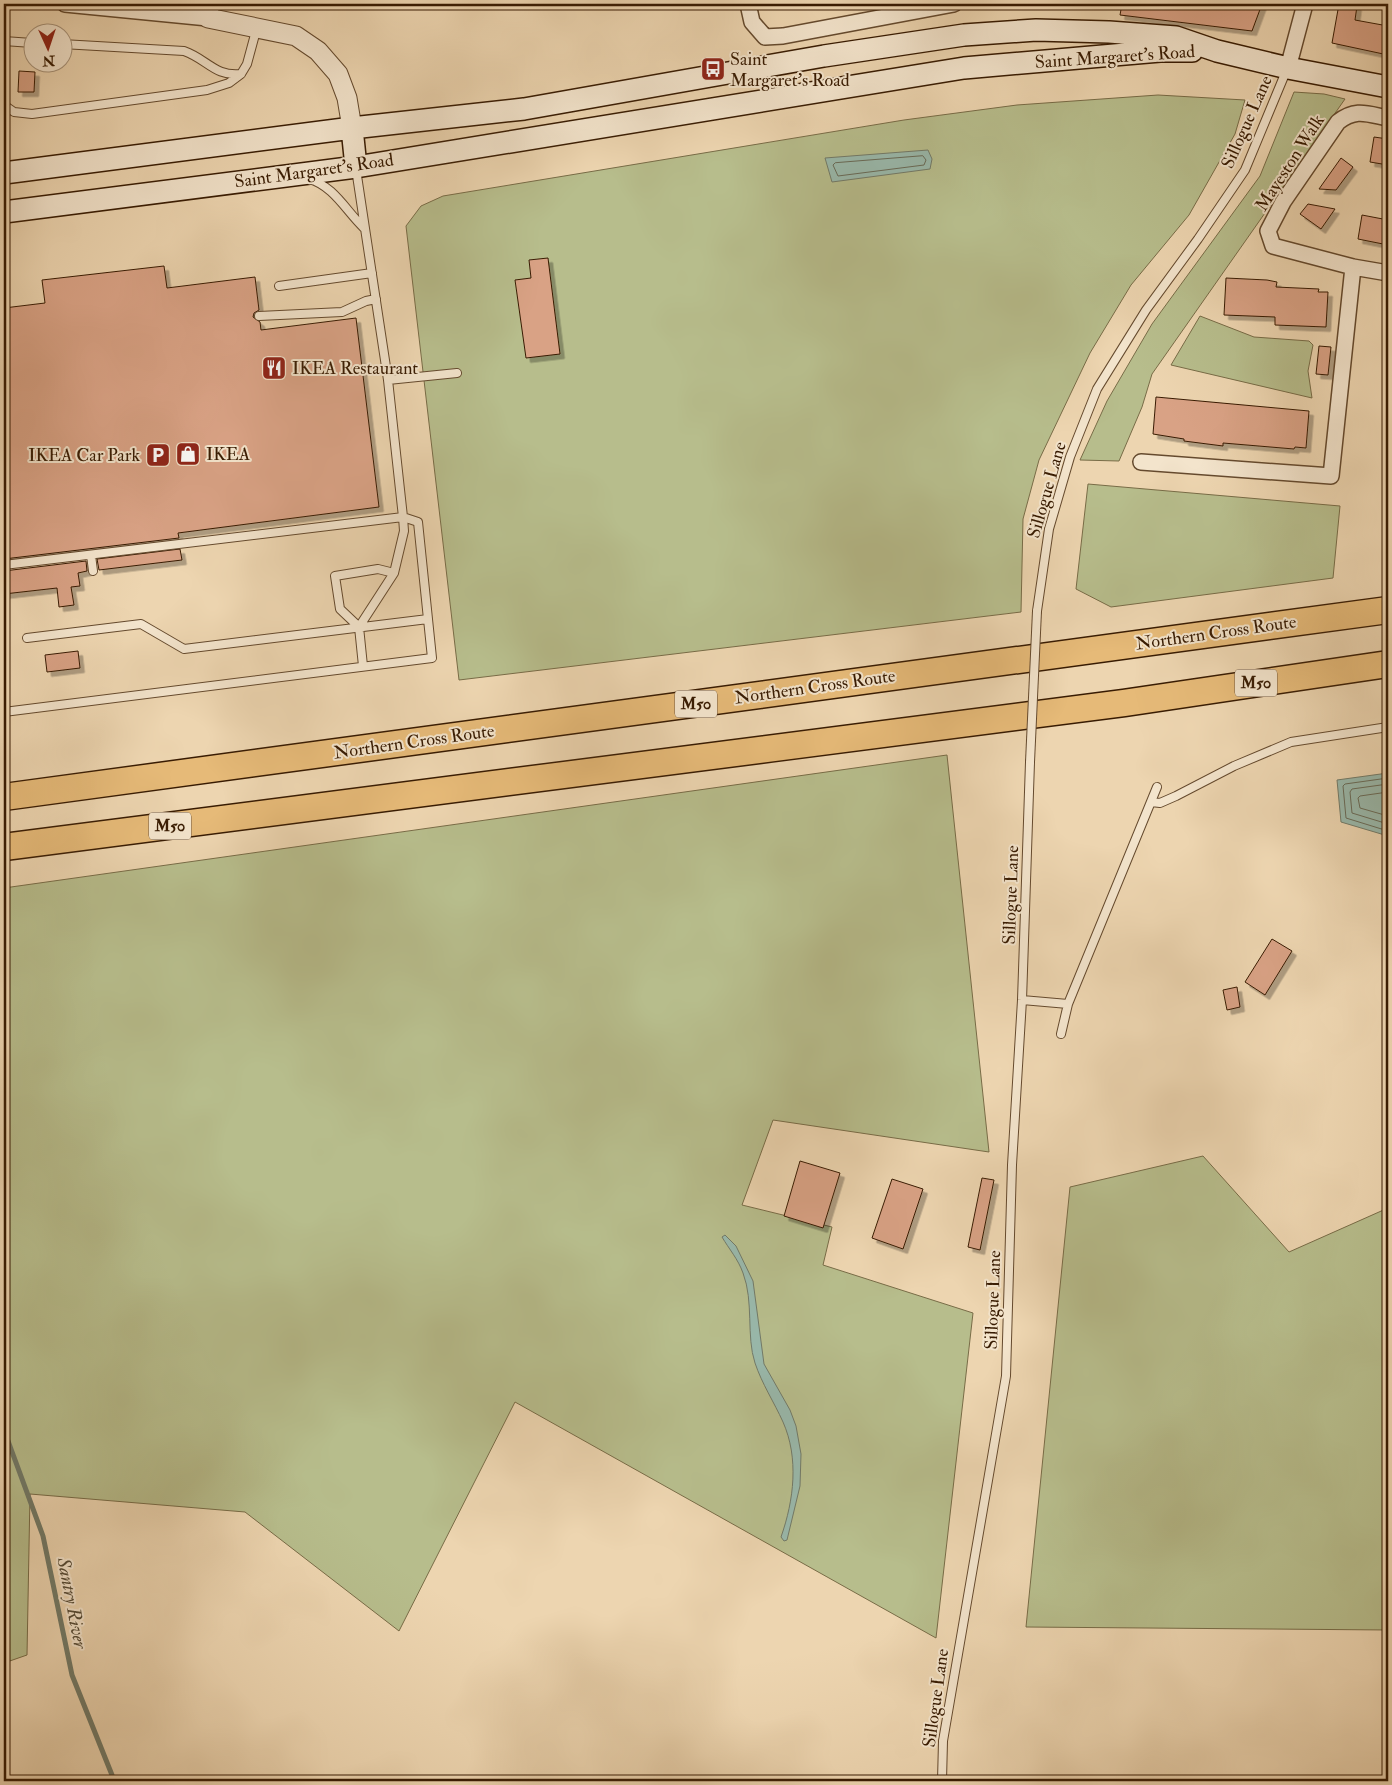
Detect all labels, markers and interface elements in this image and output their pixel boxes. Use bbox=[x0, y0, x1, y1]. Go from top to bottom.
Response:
north arrow bbox=[22, 22, 72, 72]
street label: Saint Margaret's Road bbox=[1034, 40, 1196, 74]
place label: Saint Margaret's Road bbox=[730, 48, 850, 92]
text: N bbox=[41, 52, 56, 69]
bus stop icon: Saint Margaret's Road bbox=[700, 56, 726, 82]
street label: Sillogue Lane bbox=[1216, 71, 1278, 172]
street label: Mayeston Walk bbox=[1250, 110, 1330, 216]
street label: Saint Margaret's Road bbox=[233, 148, 395, 194]
restaurant icon: IKEA Restaurant bbox=[261, 355, 287, 381]
place label: IKEA Restaurant bbox=[292, 357, 418, 380]
street label: Sillogue Lane bbox=[1022, 439, 1072, 541]
shop icon: IKEA bbox=[175, 441, 201, 467]
parking icon: IKEA Car Park bbox=[145, 442, 171, 468]
place label: IKEA bbox=[206, 443, 251, 466]
place label: IKEA Car Park bbox=[28, 444, 140, 467]
street label: Northern Cross Route bbox=[1134, 610, 1298, 656]
street label: Northern Cross Route bbox=[733, 664, 897, 710]
road number: M50 bbox=[1235, 670, 1277, 696]
road number: M50 bbox=[675, 691, 717, 718]
street label: Northern Cross Route bbox=[332, 719, 496, 765]
road number: M50 bbox=[149, 812, 191, 839]
street label: Sillogue Lane bbox=[998, 844, 1024, 945]
street label: Sillogue Lane bbox=[980, 1249, 1006, 1350]
water label: Santry River bbox=[51, 1554, 93, 1651]
street label: Sillogue Lane bbox=[918, 1647, 954, 1749]

